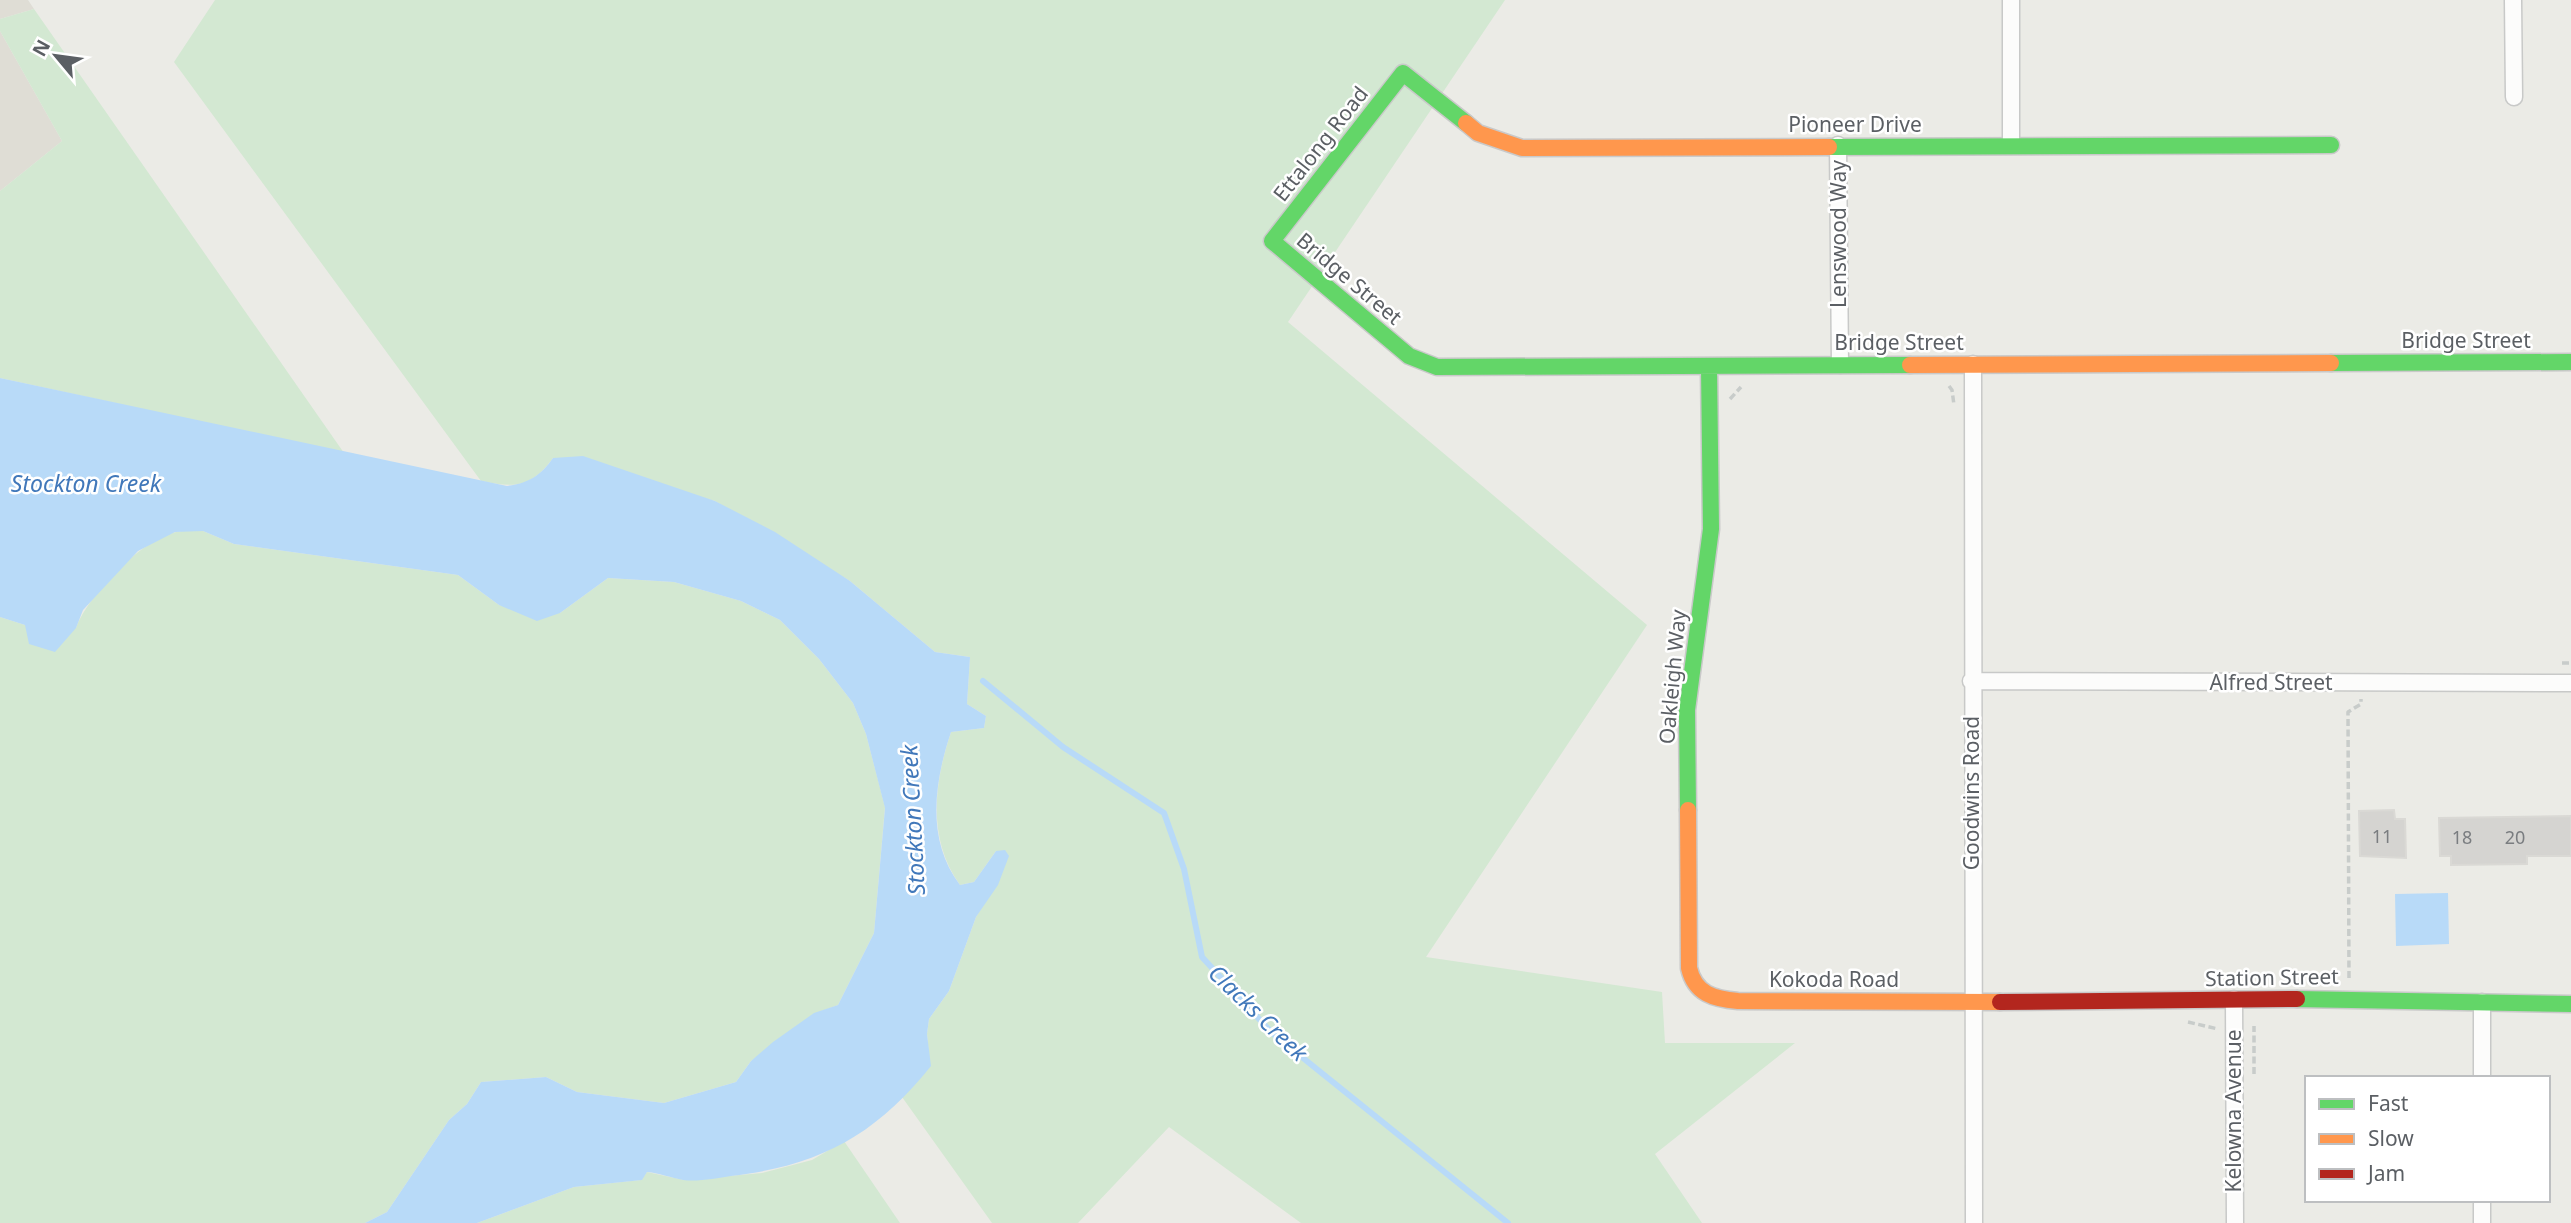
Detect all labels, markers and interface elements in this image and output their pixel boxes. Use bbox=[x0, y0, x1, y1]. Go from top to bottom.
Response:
north arrow bbox=[21, 21, 91, 91]
text: N bbox=[26, 35, 56, 61]
street label: Ettalong Road bbox=[1267, 80, 1374, 207]
street label: Pioneer Drive bbox=[1788, 110, 1922, 138]
street label: Lenswood Way bbox=[1824, 160, 1852, 308]
street label: Bridge Street bbox=[1291, 226, 1409, 331]
street label: Bridge Street bbox=[2401, 326, 2531, 354]
street label: Bridge Street bbox=[1834, 328, 1964, 356]
water label: Stockton Creek bbox=[11, 467, 163, 499]
street label: Oakleigh Way bbox=[1652, 608, 1692, 745]
street label: Alfred Street bbox=[2209, 668, 2333, 696]
street label: Goodwins Road bbox=[1957, 716, 1985, 870]
water label: Stockton Creek bbox=[892, 742, 932, 896]
house number: 11 bbox=[2372, 824, 2392, 848]
house number: 18 bbox=[2452, 825, 2472, 849]
house number: 20 bbox=[2505, 825, 2525, 849]
water label: Clacks Creek bbox=[1202, 957, 1317, 1069]
street label: Station Street bbox=[2205, 962, 2339, 992]
street label: Kokoda Road bbox=[1769, 965, 1899, 993]
street label: Kelowna Avenue bbox=[2219, 1029, 2247, 1193]
legend bbox=[2305, 1076, 2550, 1202]
text: Fast bbox=[2368, 1089, 2409, 1117]
text: Slow bbox=[2368, 1124, 2414, 1152]
text: Jam bbox=[2366, 1159, 2405, 1187]

